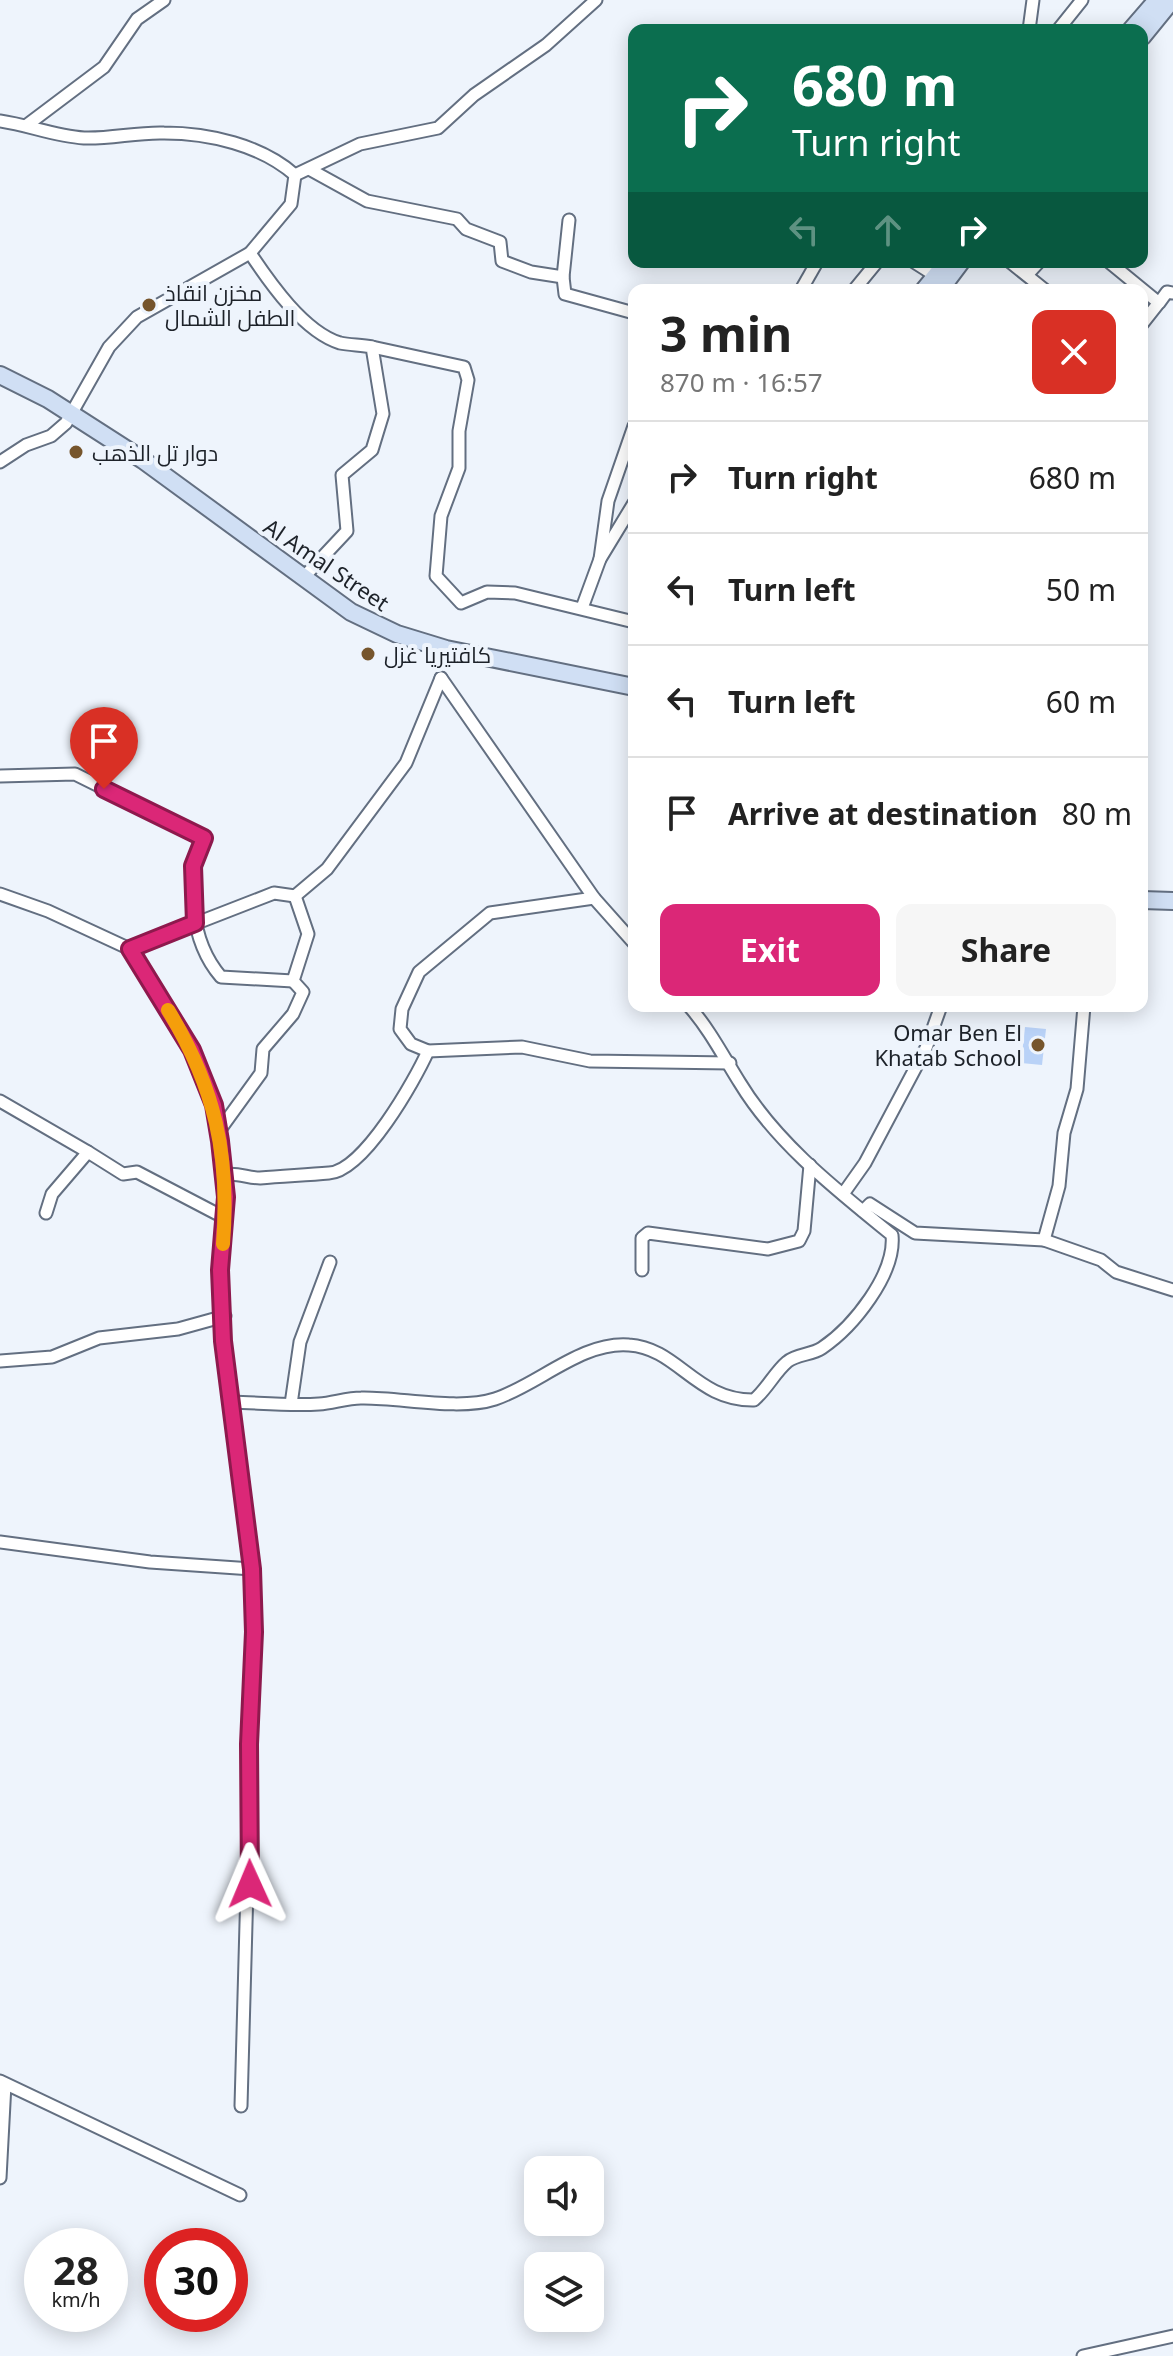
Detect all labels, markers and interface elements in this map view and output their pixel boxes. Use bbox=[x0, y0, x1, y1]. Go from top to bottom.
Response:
text: 680 m bbox=[792, 46, 957, 122]
icon: right bbox=[660, 56, 764, 160]
text: Turn right bbox=[792, 118, 960, 167]
icon: left bbox=[782, 208, 826, 252]
icon: ahead bbox=[866, 208, 910, 252]
icon: right bbox=[950, 208, 994, 252]
place label: مخزن انقاذ الطفل الشمال bbox=[165, 277, 295, 332]
marker: مخزن انقاذ الطفل الشمال bbox=[140, 296, 158, 314]
text: 3 min bbox=[660, 301, 792, 366]
button: close bbox=[1032, 310, 1116, 394]
text: 870 m · 16:57 bbox=[660, 364, 823, 400]
place label: دوار تل الذهب bbox=[92, 437, 218, 467]
marker: دوار تل الذهب bbox=[67, 443, 85, 461]
icon: right bbox=[660, 455, 704, 499]
text: Turn right bbox=[728, 457, 878, 498]
text: 680 m bbox=[1029, 457, 1116, 498]
street label: Al Amal Street bbox=[258, 511, 396, 617]
icon: left bbox=[660, 567, 704, 611]
text: Turn left bbox=[728, 569, 856, 610]
text: 50 m bbox=[1046, 569, 1116, 610]
place label: كافتيريا غزل bbox=[384, 639, 491, 669]
marker: كافتيريا غزل bbox=[359, 645, 377, 663]
icon: left bbox=[660, 679, 704, 723]
text: Turn left bbox=[728, 681, 856, 722]
text: 60 m bbox=[1046, 681, 1116, 722]
pin bbox=[70, 707, 138, 789]
icon: arrive bbox=[82, 719, 126, 763]
icon: arrive bbox=[660, 791, 704, 835]
text: Arrive at destination bbox=[728, 793, 1038, 834]
text: 80 m bbox=[1062, 793, 1132, 834]
button: Exit bbox=[660, 904, 880, 996]
button: Share bbox=[896, 904, 1116, 996]
place label: Omar Ben El Khatab School bbox=[874, 1017, 1022, 1072]
marker: Omar Ben El Khatab School bbox=[1029, 1036, 1047, 1054]
position arrow bbox=[208, 1842, 292, 1926]
map controls bbox=[524, 2156, 604, 2332]
button: sound bbox=[524, 2156, 604, 2236]
speed limit sign: 30 bbox=[144, 2228, 248, 2332]
text: 28 bbox=[53, 2242, 99, 2297]
button: layers bbox=[524, 2252, 604, 2332]
text: km/h bbox=[51, 2286, 101, 2313]

